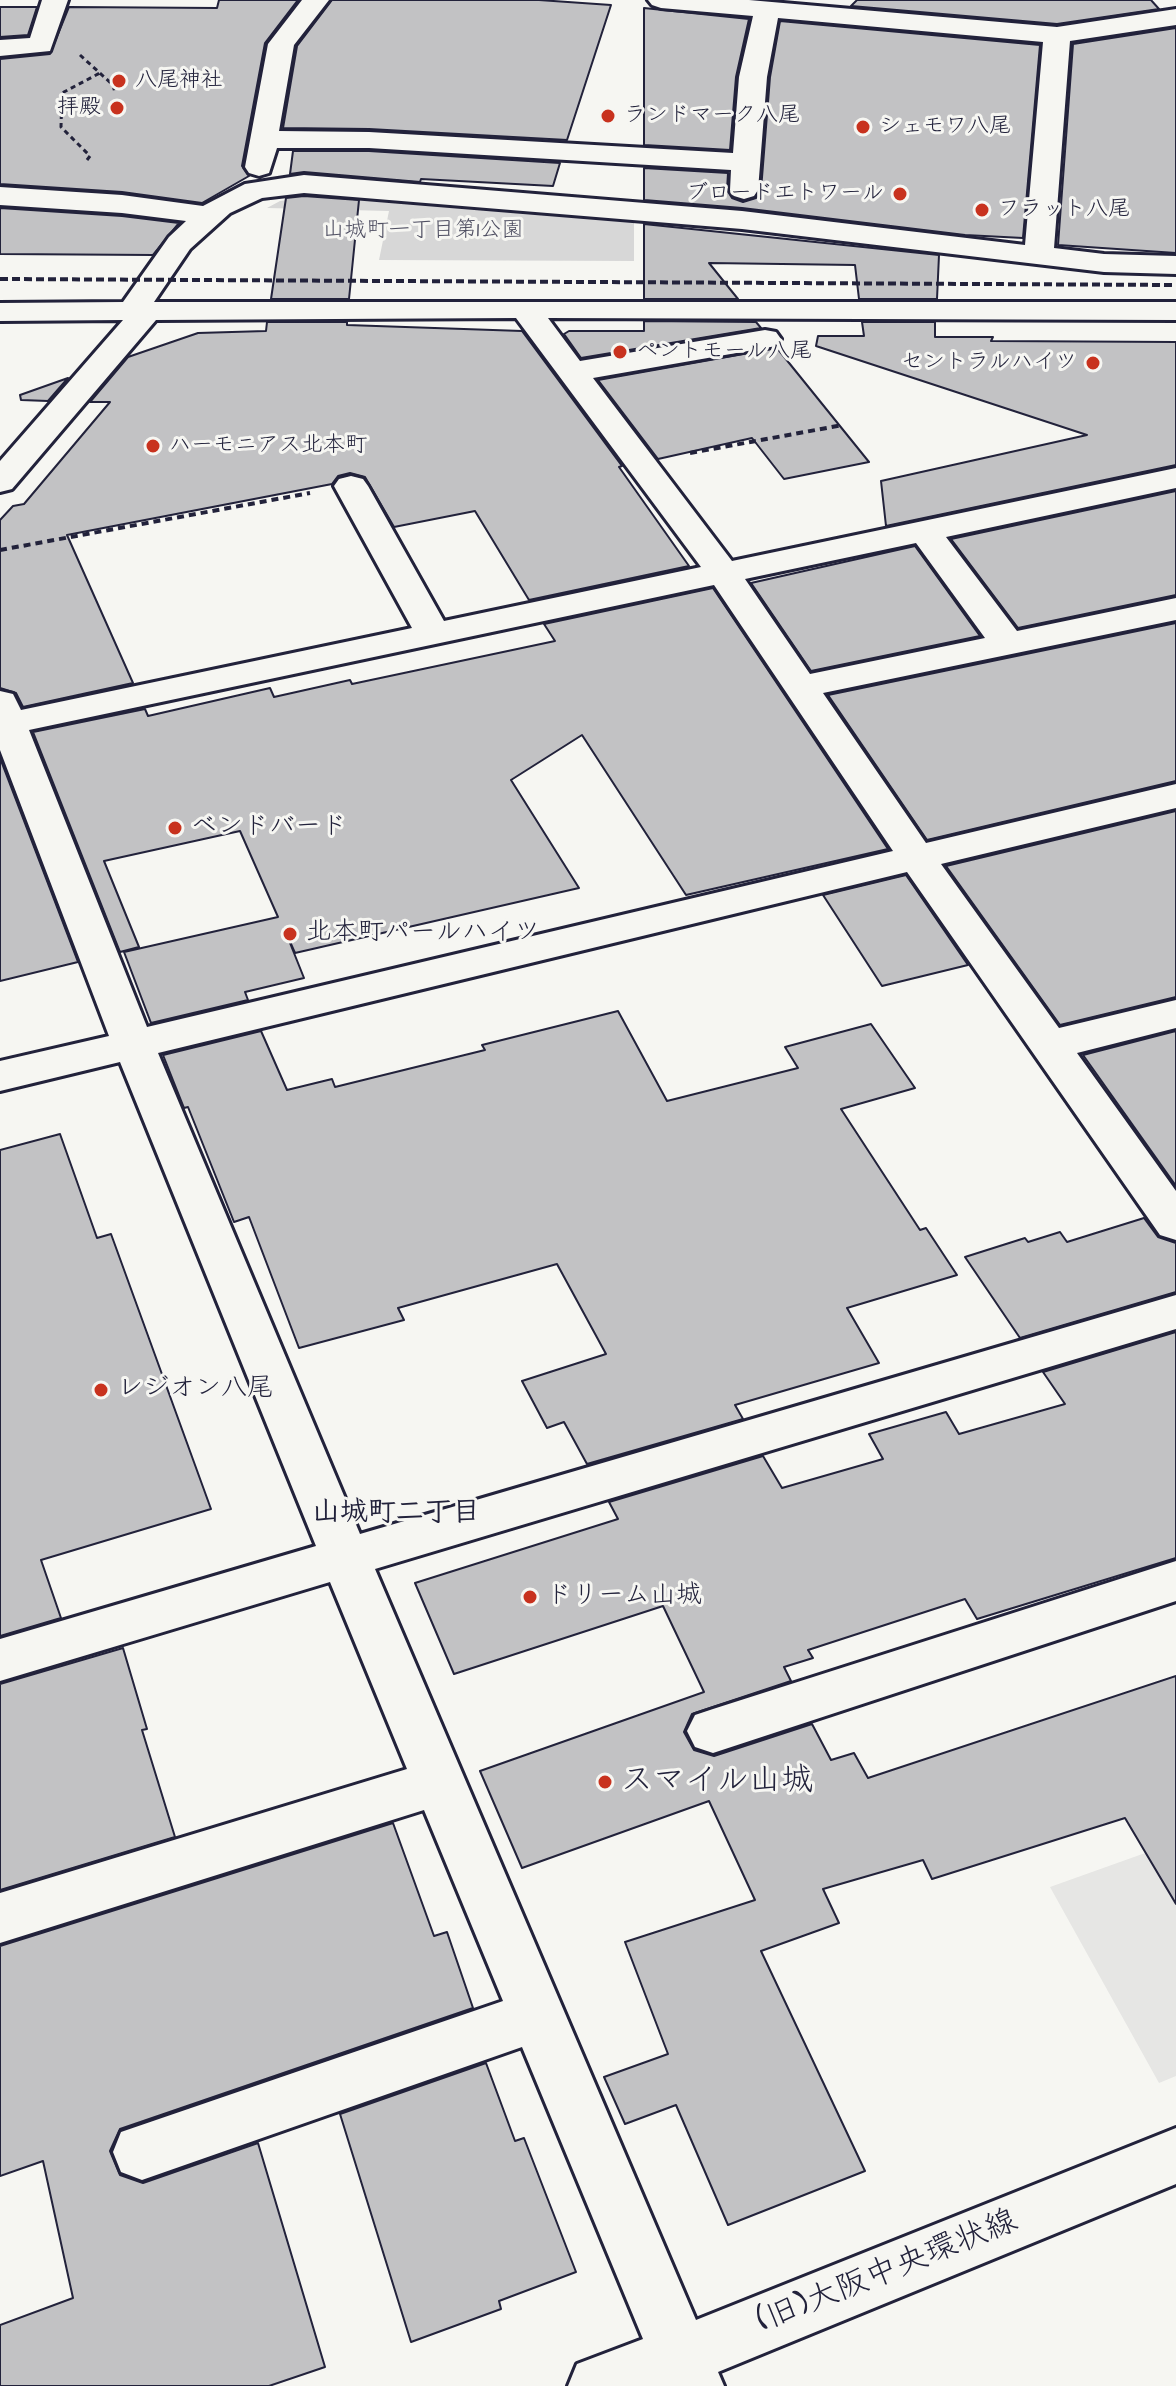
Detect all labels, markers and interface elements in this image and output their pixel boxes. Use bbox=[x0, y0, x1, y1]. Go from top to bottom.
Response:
place label: 八尾神社 bbox=[135, 68, 223, 94]
marker: 八尾神社 bbox=[110, 72, 128, 90]
place label: 拝殿 bbox=[57, 95, 101, 121]
marker: 拝殿 bbox=[108, 99, 126, 117]
place label: ランドマーク八尾 bbox=[624, 103, 800, 129]
marker: ランドマーク八尾 bbox=[599, 107, 617, 125]
place label: シェモワ八尾 bbox=[879, 114, 1011, 140]
marker: シェモワ八尾 bbox=[854, 118, 872, 136]
place label: ブロードエトワール bbox=[686, 181, 884, 207]
marker: ブロードエトワール bbox=[891, 185, 909, 203]
place label: フラット八尾 bbox=[998, 197, 1130, 223]
marker: フラット八尾 bbox=[973, 201, 991, 219]
park label: 山城町一丁目第1公園 bbox=[323, 218, 523, 244]
place label: ペントモール八尾 bbox=[636, 339, 812, 365]
marker: ペントモール八尾 bbox=[611, 343, 629, 361]
place label: セントラルハイツ bbox=[901, 350, 1077, 376]
marker: セントラルハイツ bbox=[1084, 354, 1102, 372]
place label: ハーモニアス北本町 bbox=[169, 433, 367, 459]
marker: ハーモニアス北本町 bbox=[144, 437, 162, 455]
place label: ベンドバード bbox=[191, 812, 347, 844]
marker: ベンドバード bbox=[166, 819, 184, 837]
place label: 北本町パールハイツ bbox=[306, 918, 540, 950]
marker: 北本町パールハイツ bbox=[281, 925, 299, 943]
place label: レジオン八尾 bbox=[117, 1374, 273, 1406]
marker: レジオン八尾 bbox=[92, 1381, 110, 1399]
district label: 山城町二丁目 bbox=[312, 1497, 480, 1531]
place label: ドリーム山城 bbox=[546, 1581, 702, 1613]
marker: ドリーム山城 bbox=[521, 1588, 539, 1606]
place label: スマイル山城 bbox=[621, 1763, 813, 1801]
marker: スマイル山城 bbox=[596, 1773, 614, 1791]
street label: (旧)大阪中央環状線 bbox=[752, 2203, 1024, 2343]

